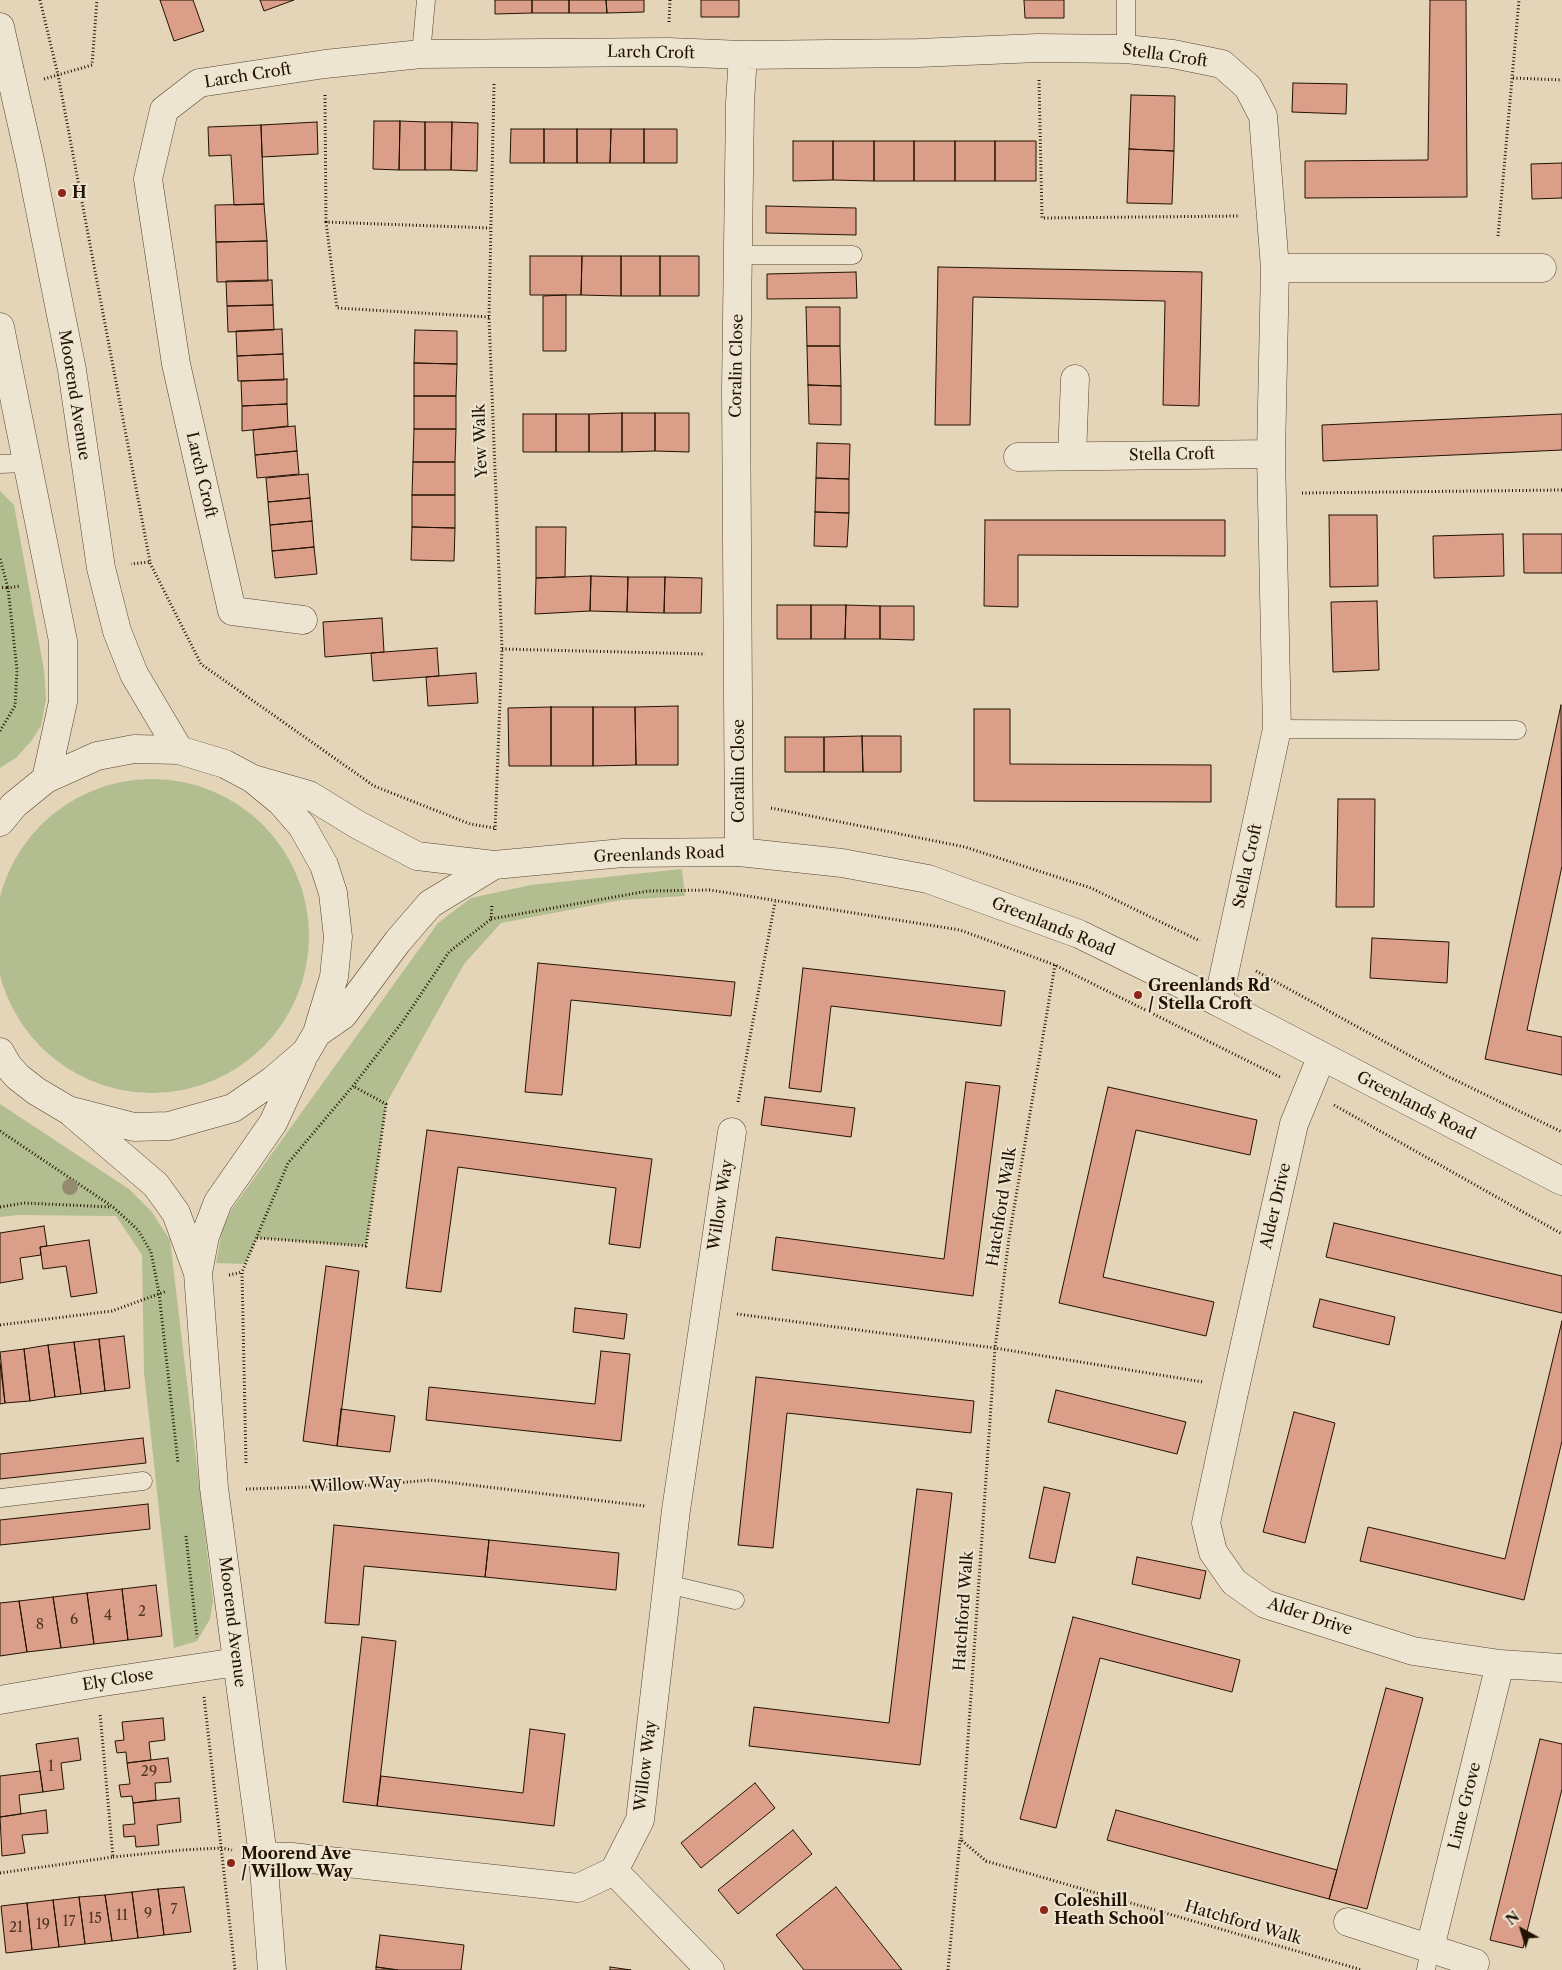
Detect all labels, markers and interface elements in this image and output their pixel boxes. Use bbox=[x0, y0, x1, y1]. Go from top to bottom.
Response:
street label: Stella Croft bbox=[1121, 41, 1209, 71]
street label: Larch Croft bbox=[607, 43, 695, 63]
street label: Larch Croft bbox=[203, 60, 293, 92]
place label: H bbox=[72, 183, 87, 203]
marker: H bbox=[56, 187, 68, 199]
street label: Coralin Close bbox=[726, 314, 748, 418]
street label: Moorend Avenue bbox=[54, 328, 94, 462]
street label: Yew Walk bbox=[470, 404, 492, 478]
street label: Larch Croft bbox=[182, 430, 220, 520]
street label: Stella Croft bbox=[1129, 445, 1215, 465]
street label: Coralin Close bbox=[729, 719, 749, 823]
street label: Stella Croft bbox=[1230, 822, 1266, 910]
street label: Greenlands Road bbox=[593, 843, 725, 867]
street label: Greenlands Road bbox=[989, 894, 1117, 960]
place label: Greenlands Rd / Stella Croft bbox=[1148, 976, 1270, 1014]
marker: Greenlands Rd / Stella Croft bbox=[1132, 989, 1144, 1001]
street label: Greenlands Road bbox=[1353, 1068, 1479, 1144]
street label: Hatchford Walk bbox=[983, 1146, 1021, 1268]
street label: Willow Way bbox=[704, 1158, 738, 1252]
street label: Alder Drive bbox=[1257, 1161, 1295, 1251]
street label: Willow Way bbox=[310, 1473, 402, 1497]
street label: Hatchford Walk bbox=[950, 1550, 978, 1672]
street label: Moorend Avenue bbox=[214, 1555, 250, 1689]
street label: Alder Drive bbox=[1265, 1594, 1355, 1640]
house number: 2 bbox=[138, 1604, 146, 1620]
house number: 4 bbox=[104, 1608, 112, 1624]
house number: 6 bbox=[70, 1612, 78, 1628]
house number: 8 bbox=[36, 1617, 44, 1633]
street label: Ely Close bbox=[81, 1665, 155, 1695]
street label: Willow Way bbox=[631, 1719, 661, 1813]
house number: 1 bbox=[48, 1759, 54, 1775]
street label: Lime Grove bbox=[1445, 1760, 1485, 1852]
house number: 29 bbox=[141, 1764, 157, 1780]
place label: Moorend Ave / Willow Way bbox=[241, 1844, 352, 1882]
marker: Moorend Ave / Willow Way bbox=[225, 1857, 237, 1869]
place label: Coleshill Heath School bbox=[1054, 1891, 1164, 1929]
street label: Hatchford Walk bbox=[1182, 1897, 1304, 1949]
house number: 7 bbox=[171, 1902, 177, 1918]
marker: Coleshill Heath School bbox=[1038, 1904, 1050, 1916]
north arrow bbox=[1497, 1905, 1547, 1955]
house number: 9 bbox=[144, 1906, 152, 1922]
house number: 11 bbox=[116, 1908, 128, 1924]
text: N bbox=[1502, 1908, 1523, 1929]
house number: 15 bbox=[88, 1911, 102, 1927]
house number: 17 bbox=[63, 1914, 75, 1930]
house number: 19 bbox=[36, 1917, 50, 1933]
house number: 21 bbox=[9, 1920, 23, 1936]

